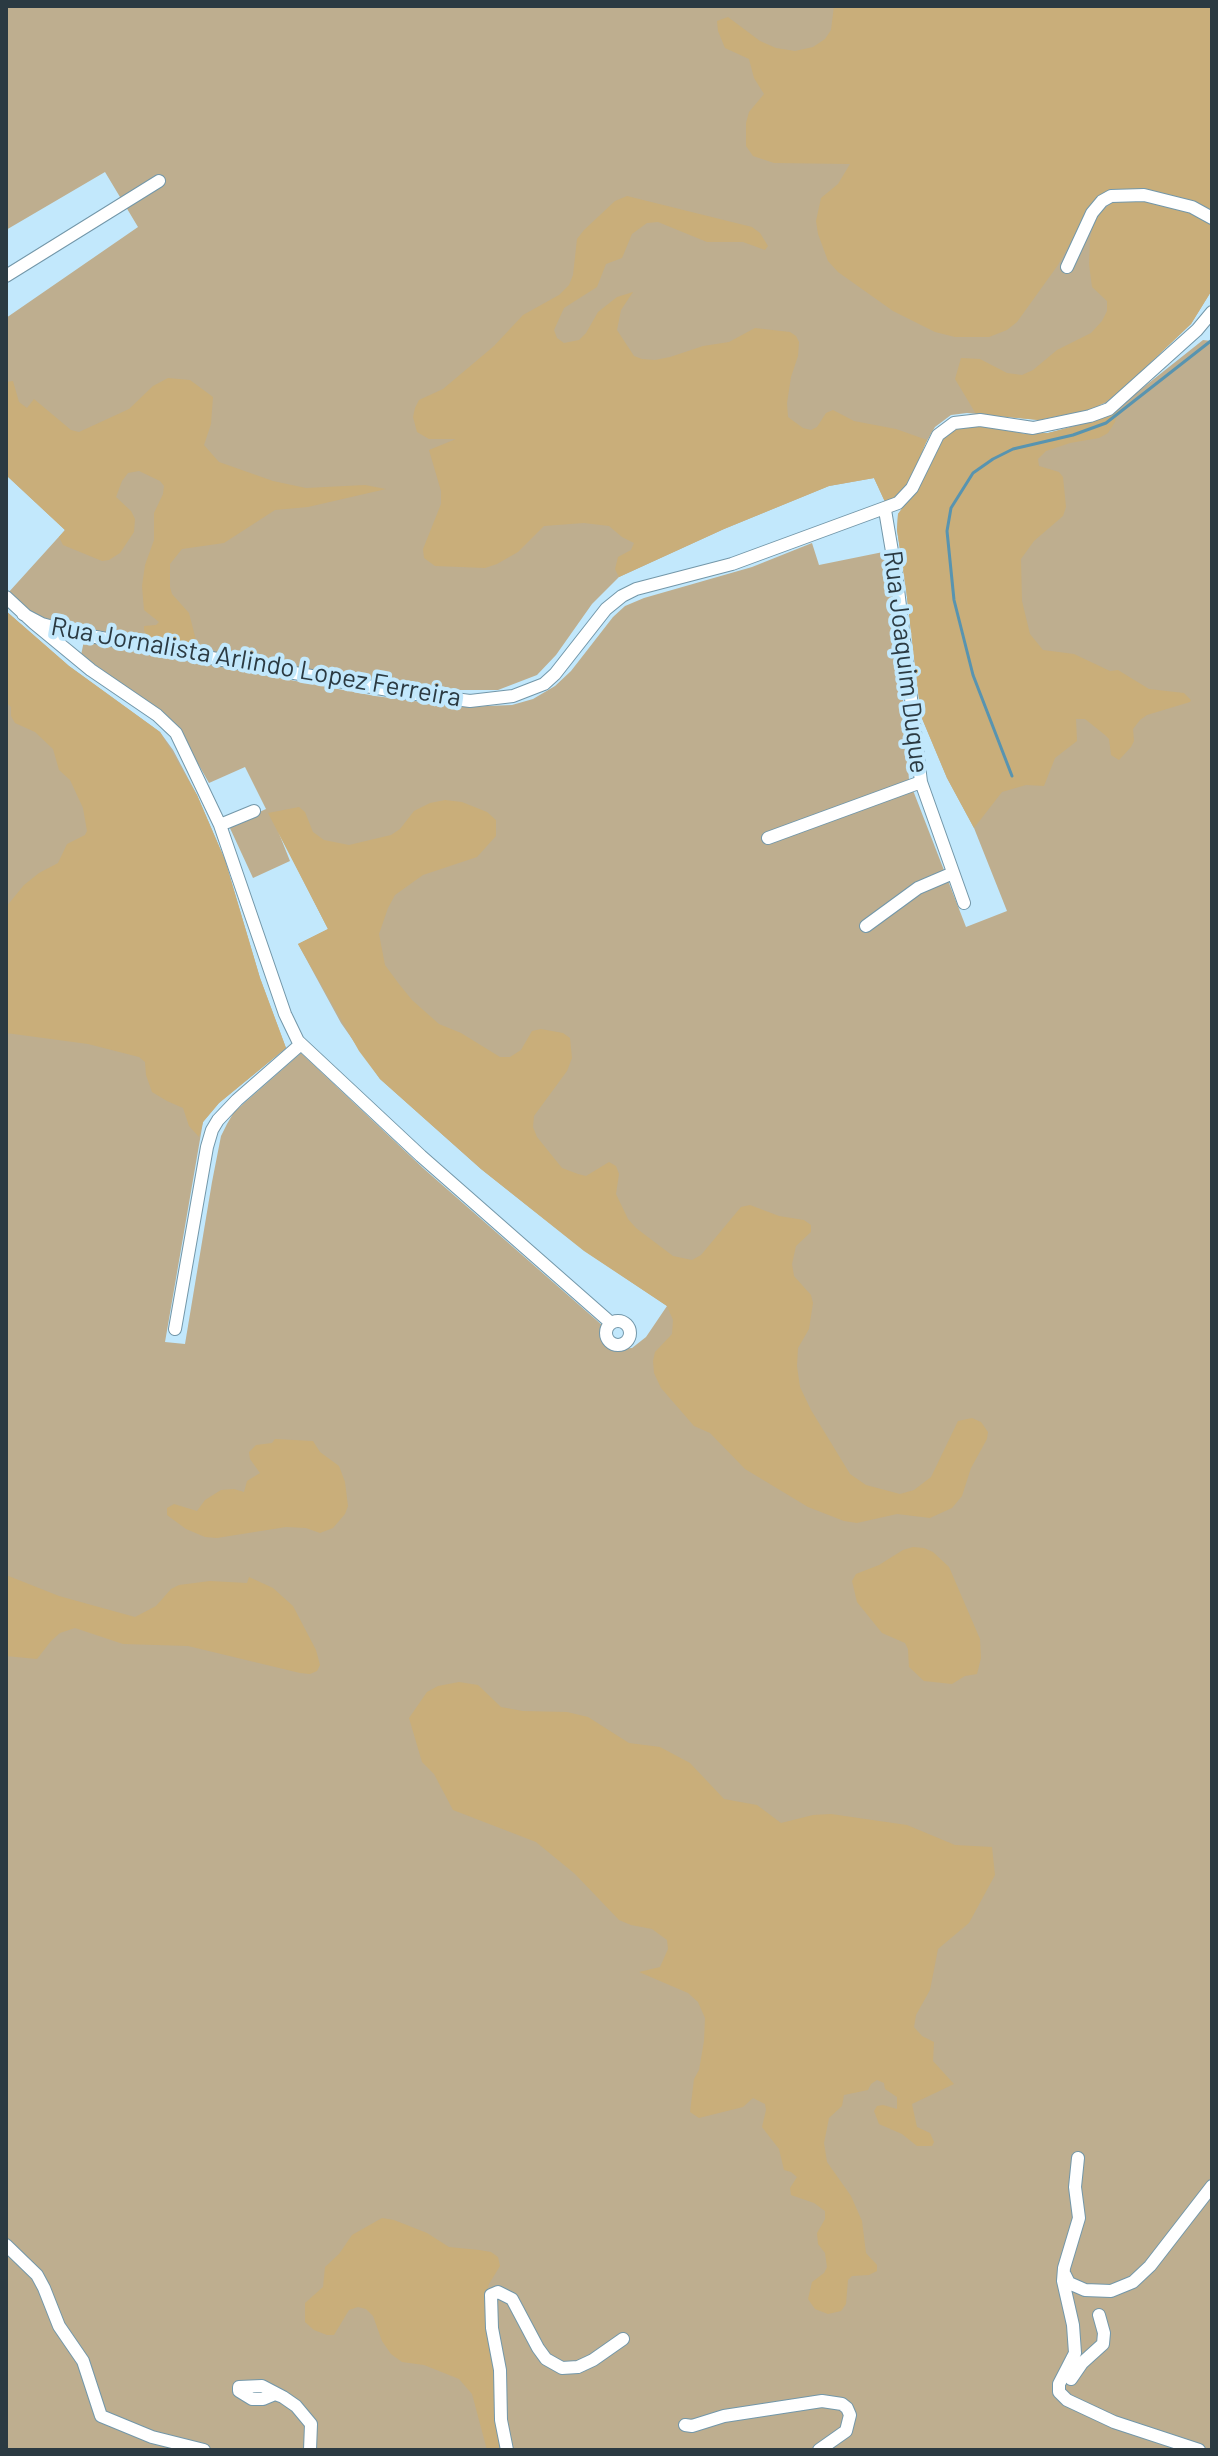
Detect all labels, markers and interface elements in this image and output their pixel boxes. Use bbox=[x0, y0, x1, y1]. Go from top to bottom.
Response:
street label: Rua Joaquim Duque bbox=[877, 549, 935, 775]
street label: Rua Jornalista Arlindo Lopez Ferreira bbox=[49, 611, 463, 713]

